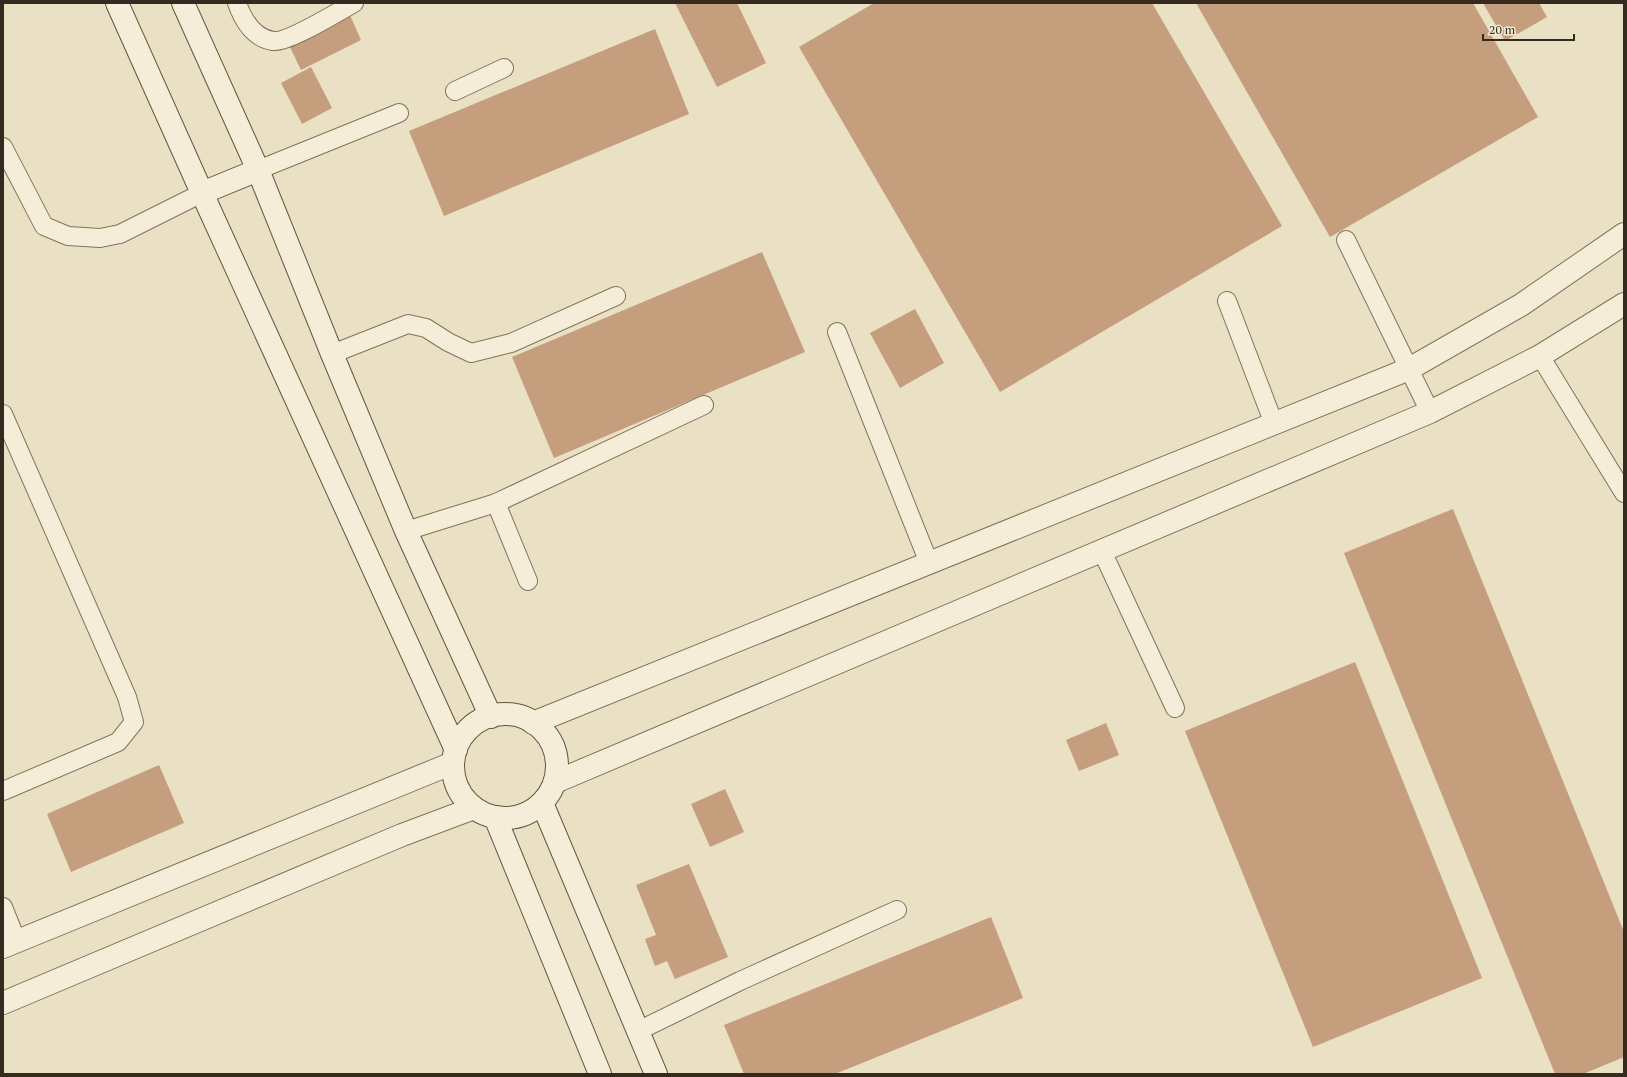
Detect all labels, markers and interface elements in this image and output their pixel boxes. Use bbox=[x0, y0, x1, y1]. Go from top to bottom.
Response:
scale bar bbox=[1483, 16, 1574, 42]
text: 20 m bbox=[1489, 22, 1516, 37]

